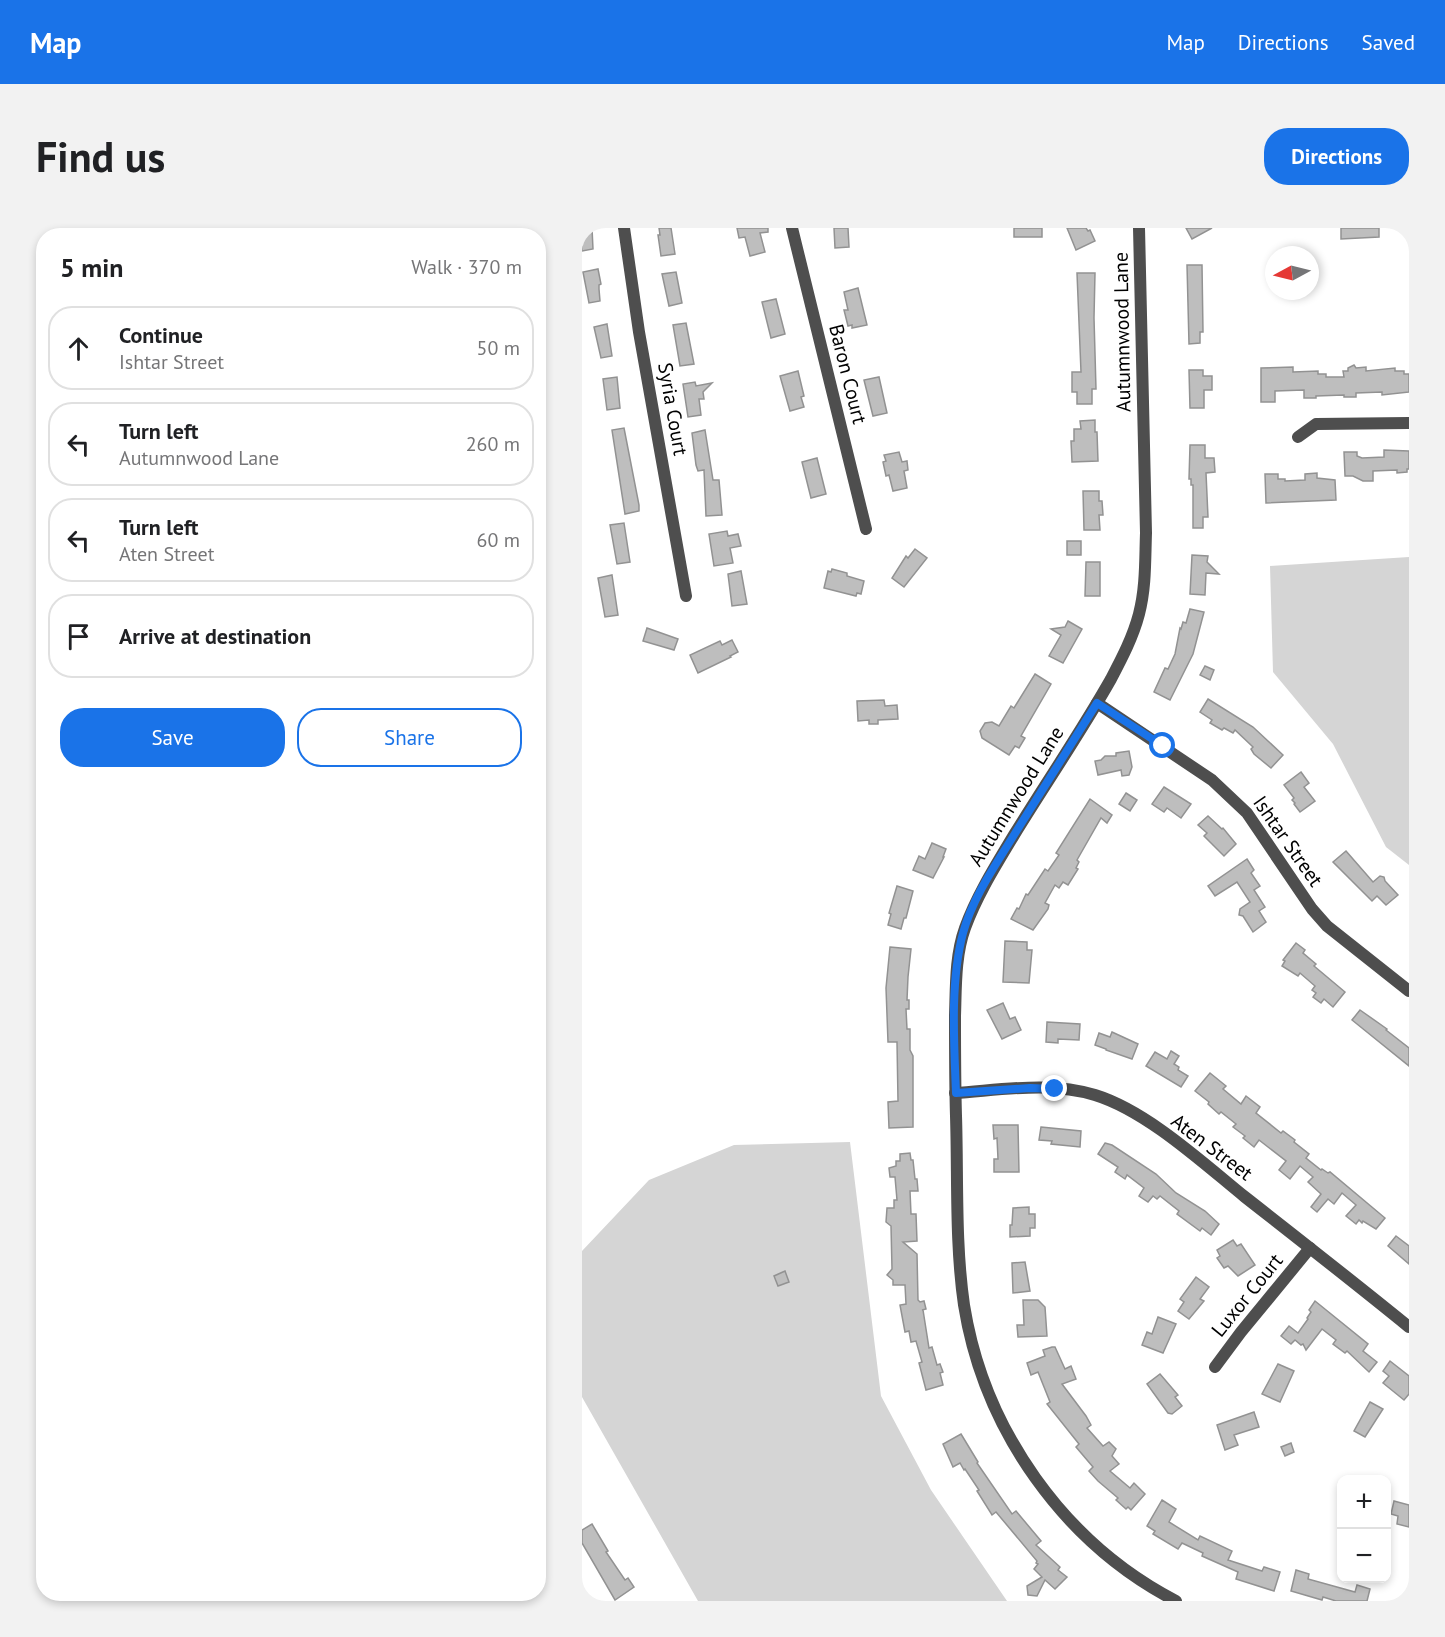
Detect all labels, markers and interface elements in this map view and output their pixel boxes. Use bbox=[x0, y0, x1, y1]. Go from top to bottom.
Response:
text: Map bbox=[30, 24, 81, 61]
text: Map bbox=[1166, 29, 1205, 56]
text: Directions bbox=[1238, 29, 1329, 56]
text: Saved bbox=[1362, 29, 1415, 56]
button: Directions bbox=[1264, 128, 1409, 185]
text: Find us bbox=[36, 129, 165, 184]
north arrow bbox=[1265, 246, 1319, 300]
text: 5 min bbox=[60, 251, 123, 284]
street label: Autumnwood Lane bbox=[1108, 252, 1136, 412]
text: Walk · 370 m bbox=[411, 254, 522, 280]
text: Continue bbox=[119, 321, 203, 349]
street label: Baron Court bbox=[823, 321, 873, 427]
icon: ahead bbox=[62, 332, 95, 365]
text: 50 m bbox=[477, 335, 520, 361]
text: Ishtar Street bbox=[119, 349, 224, 375]
street label: Syria Court bbox=[652, 361, 694, 458]
text: Turn left bbox=[119, 417, 199, 445]
icon: left bbox=[62, 428, 95, 461]
text: 260 m bbox=[466, 431, 520, 457]
text: Autumnwood Lane bbox=[119, 445, 279, 471]
text: Turn left bbox=[119, 513, 199, 541]
icon: left bbox=[62, 524, 95, 557]
text: 60 m bbox=[477, 527, 520, 553]
text: Aten Street bbox=[119, 541, 214, 567]
icon: arrive bbox=[62, 620, 95, 653]
text: Arrive at destination bbox=[119, 622, 311, 650]
button: Save bbox=[60, 708, 285, 767]
button: Share bbox=[297, 708, 522, 767]
street label: Autumnwood Lane bbox=[963, 721, 1069, 871]
route start bbox=[1149, 732, 1175, 758]
street label: Ishtar Street bbox=[1247, 790, 1329, 892]
route end bbox=[1041, 1075, 1067, 1101]
street label: Aten Street bbox=[1166, 1108, 1258, 1186]
street label: Luxor Court bbox=[1205, 1248, 1289, 1342]
map controls bbox=[1337, 1475, 1391, 1583]
button: + bbox=[1337, 1475, 1391, 1529]
button: − bbox=[1337, 1529, 1391, 1583]

